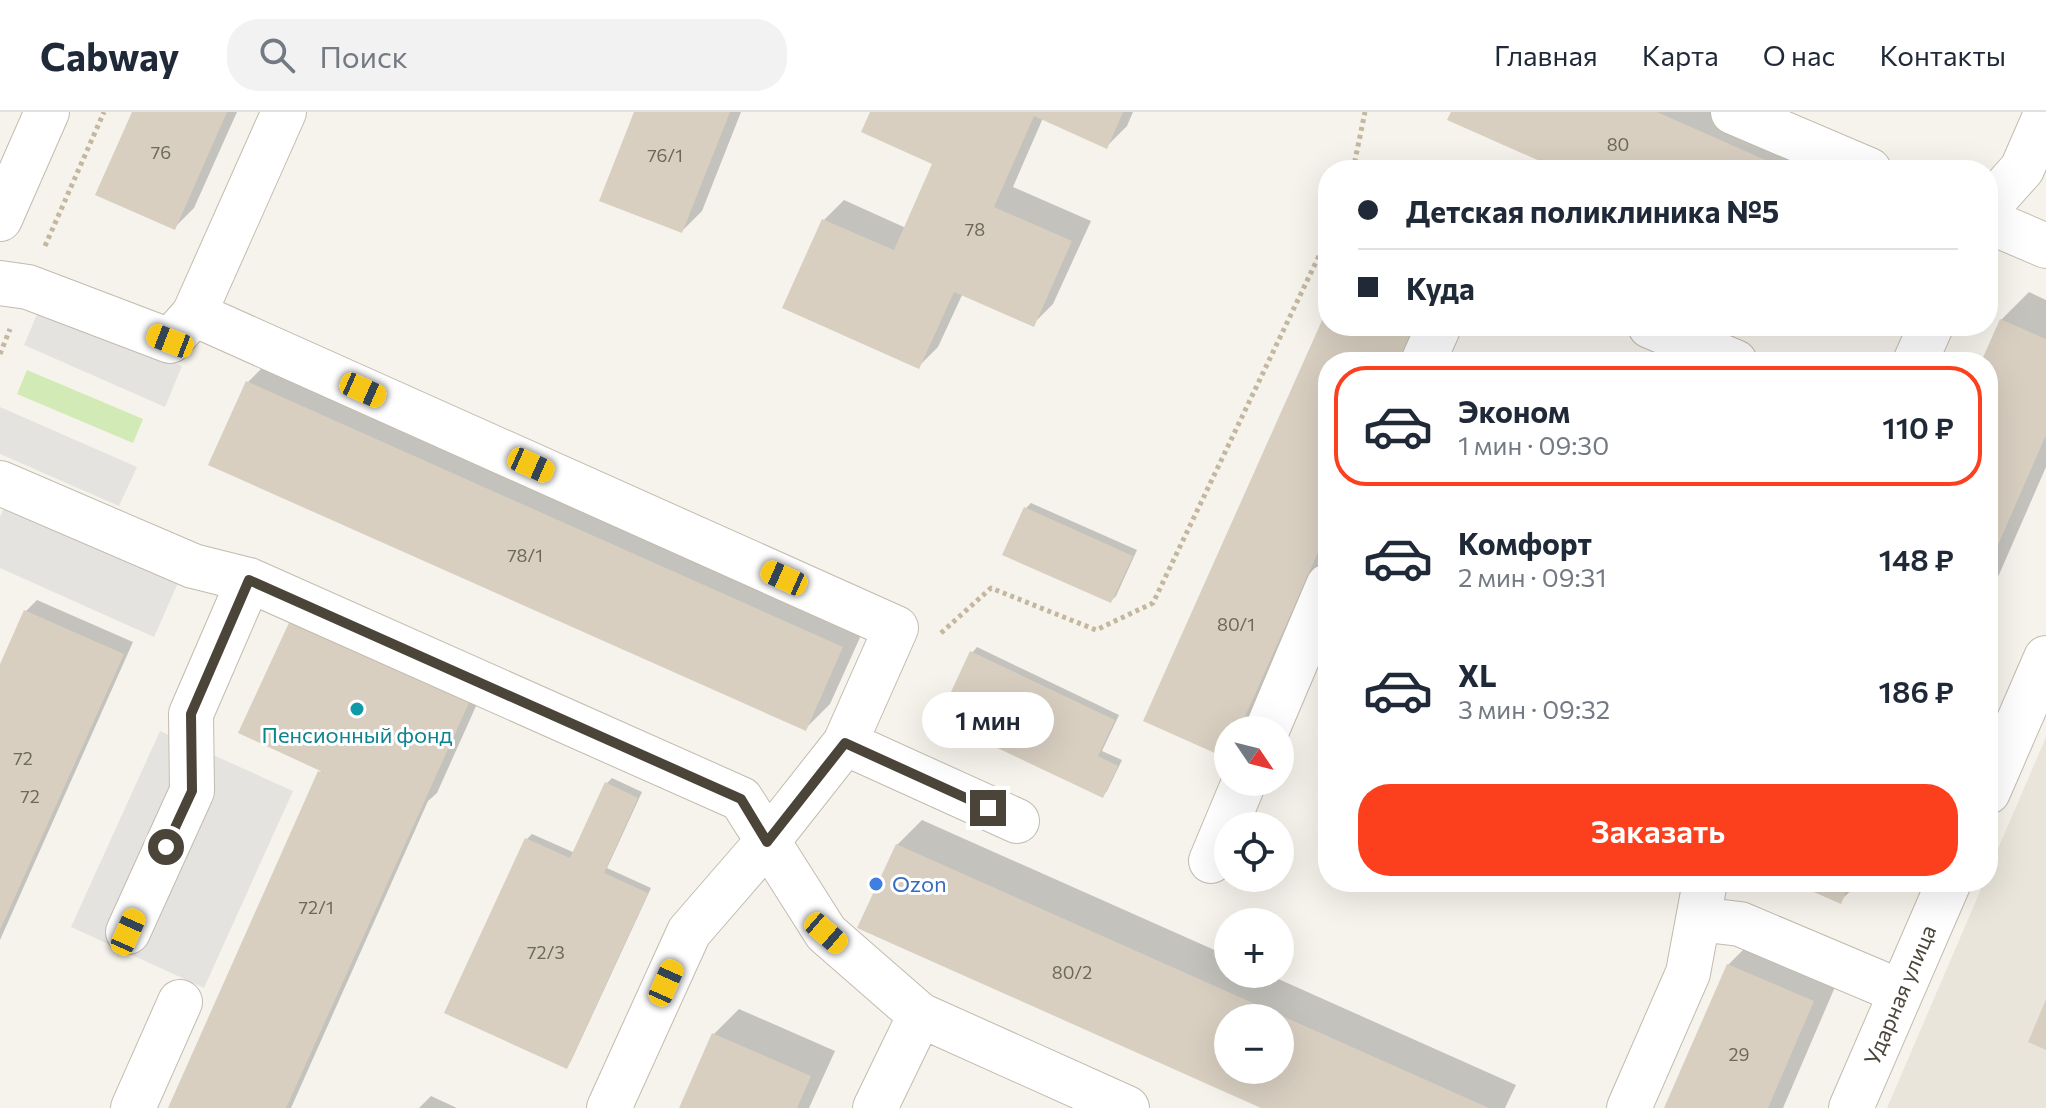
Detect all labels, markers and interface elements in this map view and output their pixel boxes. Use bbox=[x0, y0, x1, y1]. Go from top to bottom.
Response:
search box bbox=[227, 19, 787, 91]
text: Cabway bbox=[40, 32, 179, 79]
icon: search bbox=[255, 33, 299, 77]
text: Поиск bbox=[319, 37, 408, 74]
text: Главная bbox=[1494, 38, 1598, 72]
text: Карта bbox=[1642, 38, 1719, 72]
text: О нас bbox=[1763, 38, 1835, 72]
text: Контакты bbox=[1879, 38, 2006, 72]
house number: 80 bbox=[1607, 133, 1629, 155]
house number: 76 bbox=[151, 141, 171, 163]
house number: 76/1 bbox=[647, 144, 683, 166]
text: Детская поликлиника №5 bbox=[1406, 192, 1779, 229]
house number: 78 bbox=[965, 218, 985, 240]
text: Куда bbox=[1406, 269, 1475, 306]
car bbox=[143, 321, 197, 361]
car bbox=[336, 369, 390, 411]
icon: car bbox=[1362, 390, 1434, 462]
text: Эконом bbox=[1458, 392, 1570, 429]
text: 110 ₽ bbox=[1882, 408, 1954, 445]
text: 1 мин · 09:30 bbox=[1458, 429, 1609, 460]
car bbox=[504, 444, 558, 486]
icon: car bbox=[1362, 522, 1434, 594]
text: Комфорт bbox=[1458, 524, 1592, 561]
text: 148 ₽ bbox=[1879, 540, 1954, 577]
house number: 78/1 bbox=[507, 544, 543, 566]
car bbox=[757, 557, 811, 599]
text: 2 мин · 09:31 bbox=[1458, 561, 1607, 592]
house number: 80/1 bbox=[1217, 613, 1255, 635]
icon: car bbox=[1362, 654, 1434, 726]
text: XL bbox=[1458, 656, 1497, 693]
text: 186 ₽ bbox=[1879, 672, 1954, 709]
callout: 1 мин bbox=[922, 692, 1054, 748]
text: 3 мин · 09:32 bbox=[1458, 693, 1610, 724]
marker: Пенсионный фонд bbox=[348, 700, 366, 718]
text: 1 мин bbox=[955, 704, 1021, 735]
north arrow bbox=[1214, 716, 1294, 796]
map controls bbox=[1214, 716, 1294, 1084]
place label: Пенсионный фонд bbox=[262, 721, 453, 748]
house number: 72 bbox=[13, 747, 33, 769]
button: Заказать bbox=[1358, 784, 1958, 876]
house number: 72 bbox=[20, 785, 40, 807]
route end bbox=[970, 790, 1006, 826]
button: locate bbox=[1214, 812, 1294, 892]
route start bbox=[148, 829, 184, 865]
place label: Ozon bbox=[892, 870, 947, 897]
marker: Ozon bbox=[867, 875, 885, 893]
house number: 72/1 bbox=[298, 896, 334, 918]
car bbox=[107, 905, 149, 959]
car bbox=[800, 908, 852, 958]
button: + bbox=[1214, 908, 1294, 988]
street label: Ударная улица bbox=[1858, 921, 1941, 1069]
house number: 72/3 bbox=[527, 941, 565, 963]
car bbox=[645, 956, 687, 1010]
house number: 80/2 bbox=[1052, 961, 1092, 983]
button: − bbox=[1214, 1004, 1294, 1084]
house number: 29 bbox=[1729, 1043, 1749, 1065]

